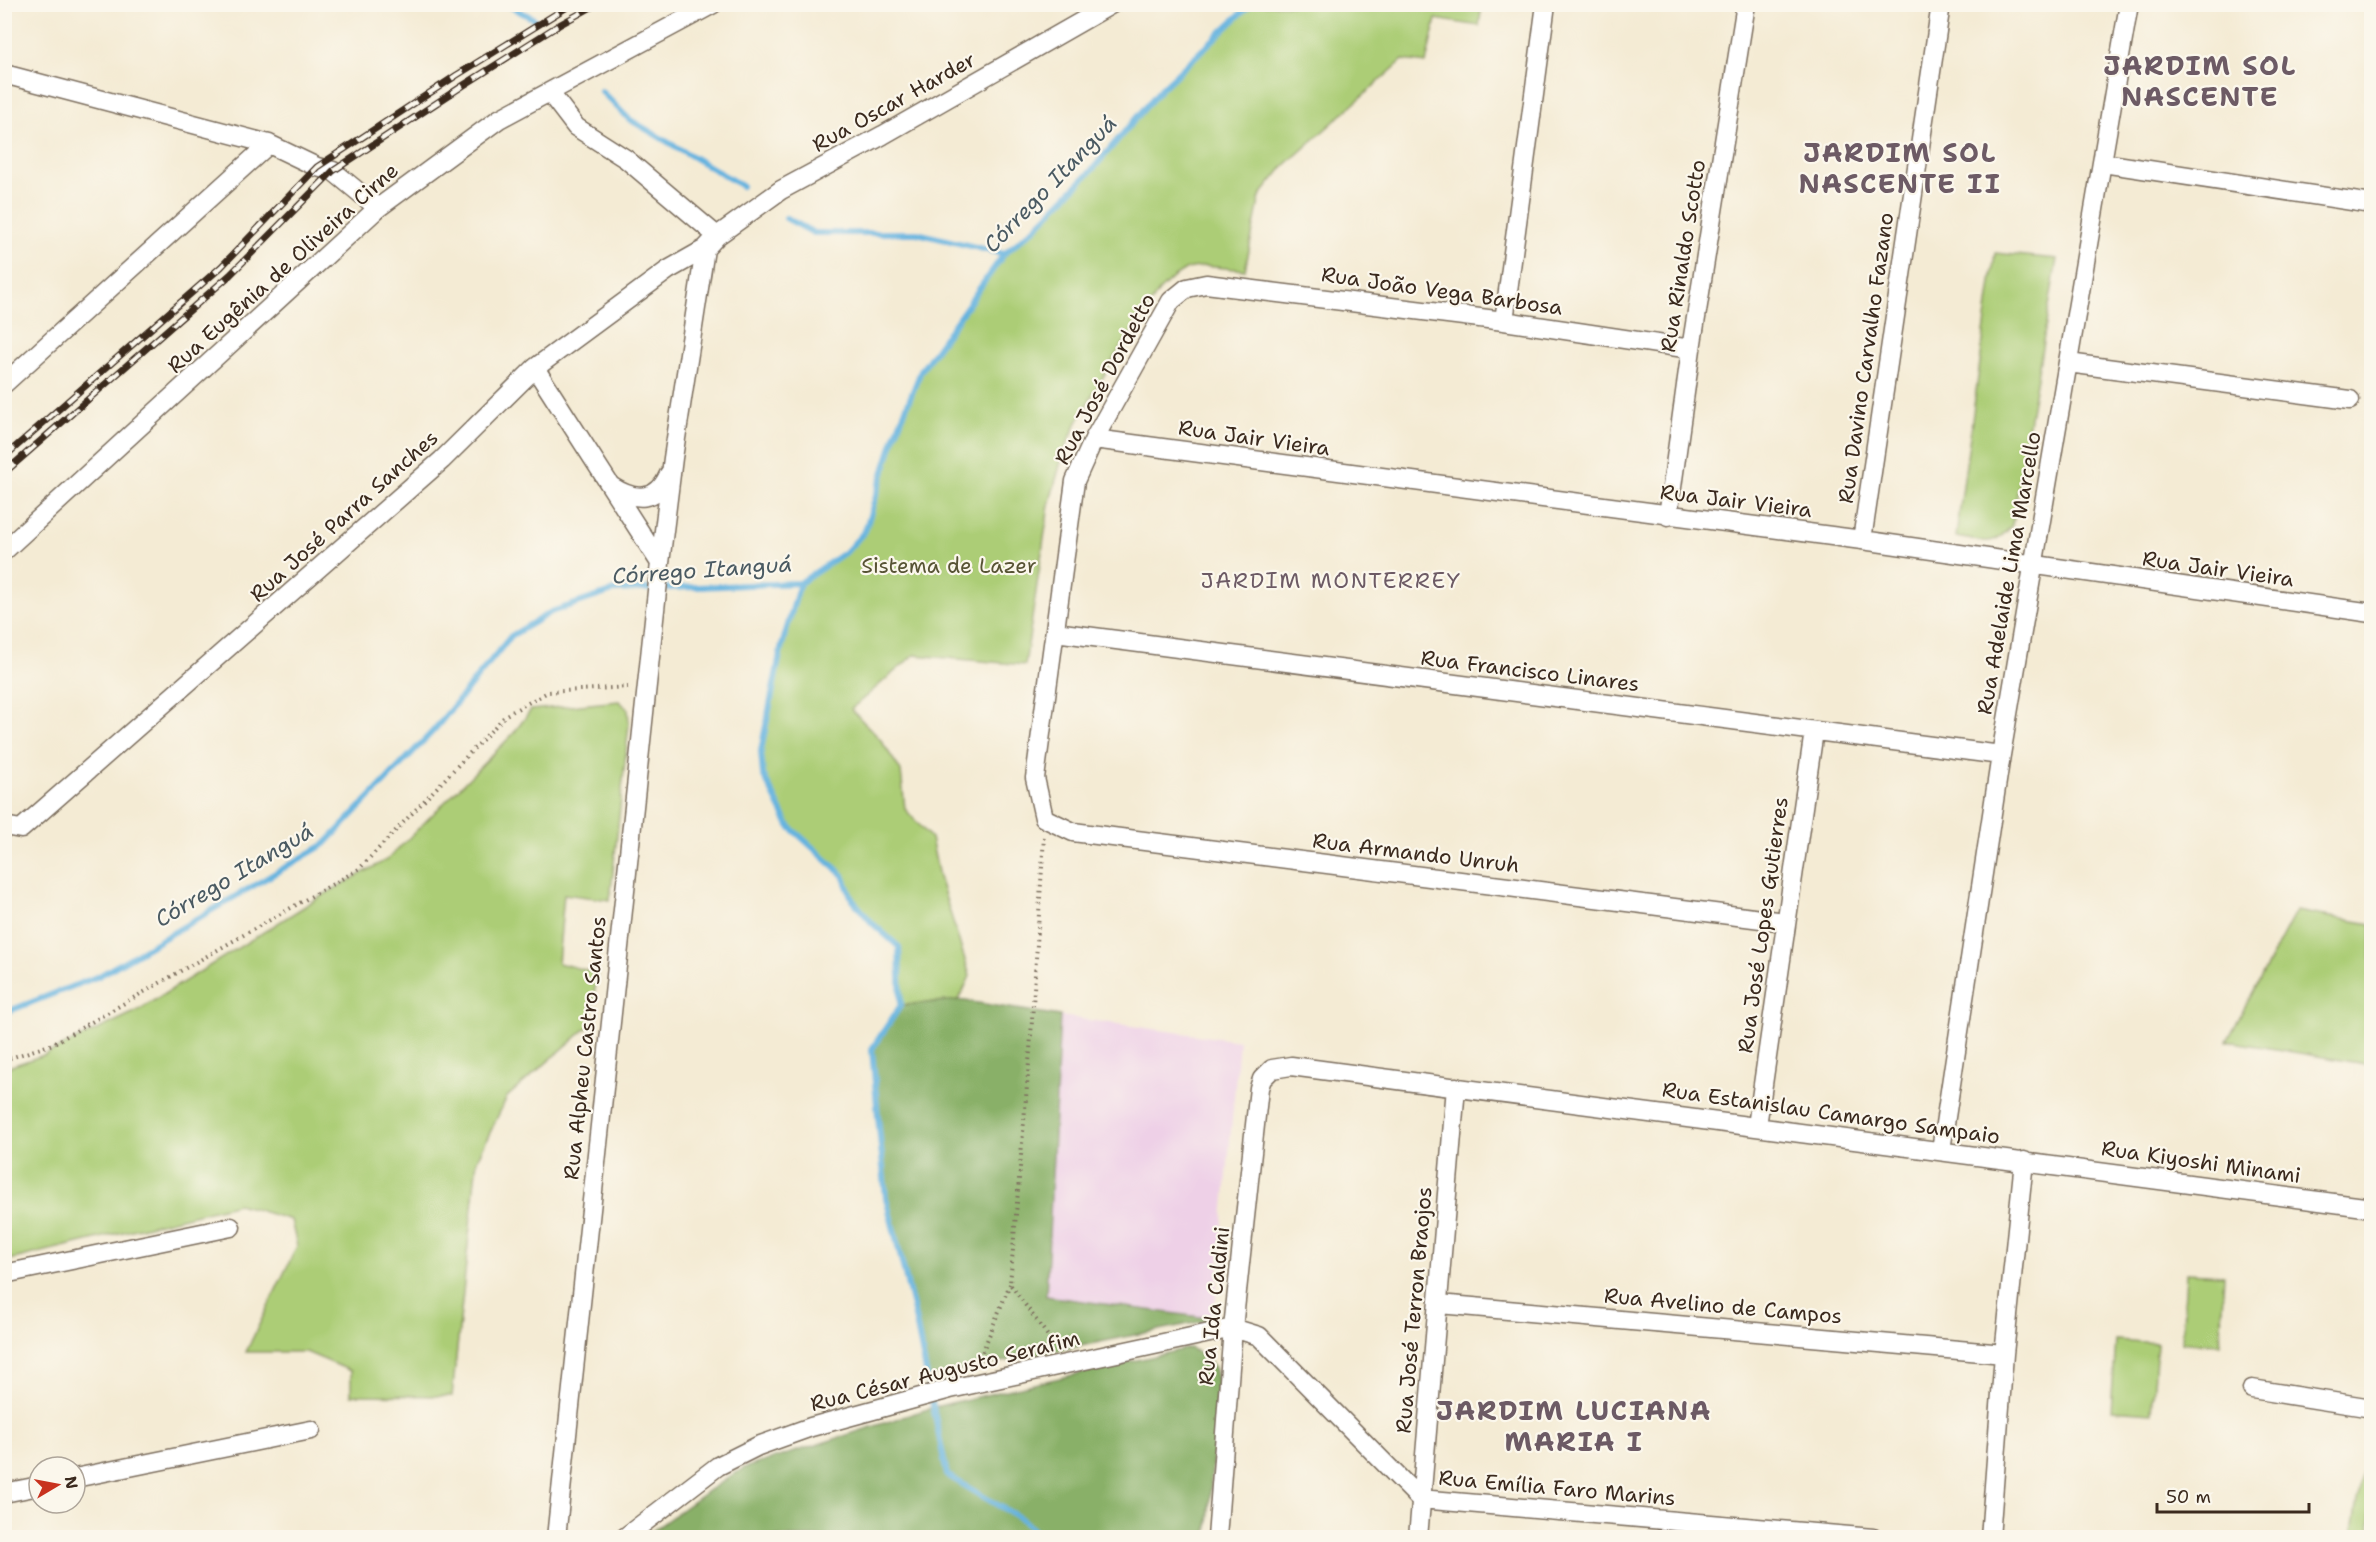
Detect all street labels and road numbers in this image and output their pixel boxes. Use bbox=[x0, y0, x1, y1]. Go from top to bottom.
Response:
street label: Rua Oscar Harder bbox=[807, 45, 981, 159]
street label: Rua Eugênia de Oliveira Cirne bbox=[161, 157, 405, 379]
street label: Rua Rinaldo Scotto bbox=[1654, 158, 1712, 354]
street label: Rua Davino Carvalho Fazano bbox=[1832, 211, 1900, 505]
street label: Rua João Vega Barbosa bbox=[1320, 260, 1564, 322]
street label: Rua José Dordetto bbox=[1048, 289, 1162, 469]
street label: Rua Jair Vieira bbox=[1176, 414, 1332, 462]
street label: Rua José Parra Sanches bbox=[244, 424, 444, 608]
street label: Rua Adelaide Lima Marcello bbox=[1970, 429, 2048, 717]
street label: Rua Jair Vieira bbox=[1658, 478, 1814, 524]
street label: Rua Jair Vieira bbox=[2140, 545, 2296, 593]
street label: Rua Francisco Linares bbox=[1419, 644, 1641, 698]
street label: Rua José Lopes Gutierres bbox=[1731, 795, 1795, 1055]
street label: Rua Armando Unruh bbox=[1311, 826, 1521, 880]
street label: Rua Alpheu Castro Santos bbox=[557, 915, 613, 1181]
street label: Rua Estanislau Camargo Sampaio bbox=[1660, 1075, 2002, 1151]
street label: Rua Kiyoshi Minami bbox=[2099, 1134, 2303, 1190]
street label: Rua José Terron Braojos bbox=[1389, 1185, 1439, 1435]
street label: Rua Ida Caldini bbox=[1192, 1225, 1236, 1387]
street label: Rua Avelino de Campos bbox=[1603, 1282, 1843, 1330]
street label: Rua César Augusto Serafim bbox=[807, 1324, 1083, 1418]
street label: Rua Emília Faro Marins bbox=[1437, 1464, 1677, 1512]

